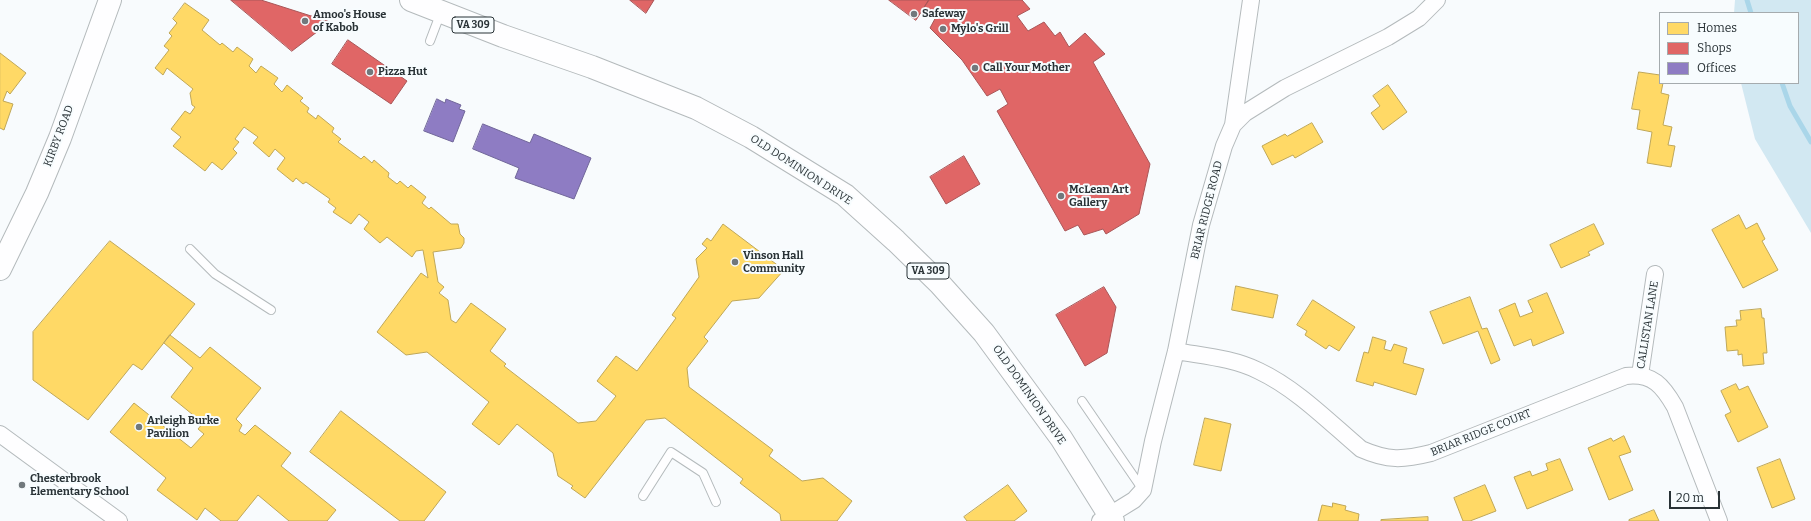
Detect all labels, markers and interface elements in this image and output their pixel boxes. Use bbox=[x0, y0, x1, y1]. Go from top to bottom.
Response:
place label: Safeway bbox=[922, 7, 965, 21]
place label: Amoo's House of Kabob bbox=[313, 8, 386, 34]
marker: Safeway bbox=[909, 9, 919, 19]
legend bbox=[1659, 12, 1799, 84]
marker: Amoo's House of Kabob bbox=[300, 16, 310, 26]
road number: VA 309 bbox=[452, 17, 494, 33]
text: Homes bbox=[1697, 21, 1737, 35]
place label: Mylo's Grill bbox=[951, 22, 1009, 36]
marker: Mylo's Grill bbox=[938, 24, 948, 34]
text: Shops bbox=[1697, 41, 1731, 55]
place label: Call Your Mother bbox=[983, 61, 1070, 75]
text: Offices bbox=[1697, 61, 1736, 75]
marker: Call Your Mother bbox=[970, 63, 980, 73]
place label: Pizza Hut bbox=[378, 65, 427, 79]
marker: Pizza Hut bbox=[365, 67, 375, 77]
street label: KIRBY ROAD bbox=[41, 104, 77, 168]
street label: OLD DOMINION DRIVE bbox=[748, 132, 854, 208]
street label: BRIAR RIDGE ROAD bbox=[1188, 159, 1226, 261]
place label: McLean Art Gallery bbox=[1069, 183, 1129, 209]
marker: McLean Art Gallery bbox=[1056, 191, 1066, 201]
place label: Vinson Hall Community bbox=[743, 249, 805, 275]
marker: Vinson Hall Community bbox=[730, 257, 740, 267]
road number: VA 309 bbox=[907, 263, 949, 279]
street label: CALLISTAN LANE bbox=[1635, 280, 1661, 370]
street label: OLD DOMINION DRIVE bbox=[990, 343, 1068, 447]
street label: BRIAR RIDGE COURT bbox=[1429, 407, 1533, 459]
place label: Arleigh Burke Pavilion bbox=[147, 414, 219, 440]
marker: Arleigh Burke Pavilion bbox=[134, 422, 144, 432]
place label: Chesterbrook Elementary School bbox=[30, 472, 129, 498]
marker: Chesterbrook Elementary School bbox=[17, 480, 27, 490]
scale bar bbox=[1671, 483, 1722, 509]
text: 20 m bbox=[1676, 491, 1704, 505]

